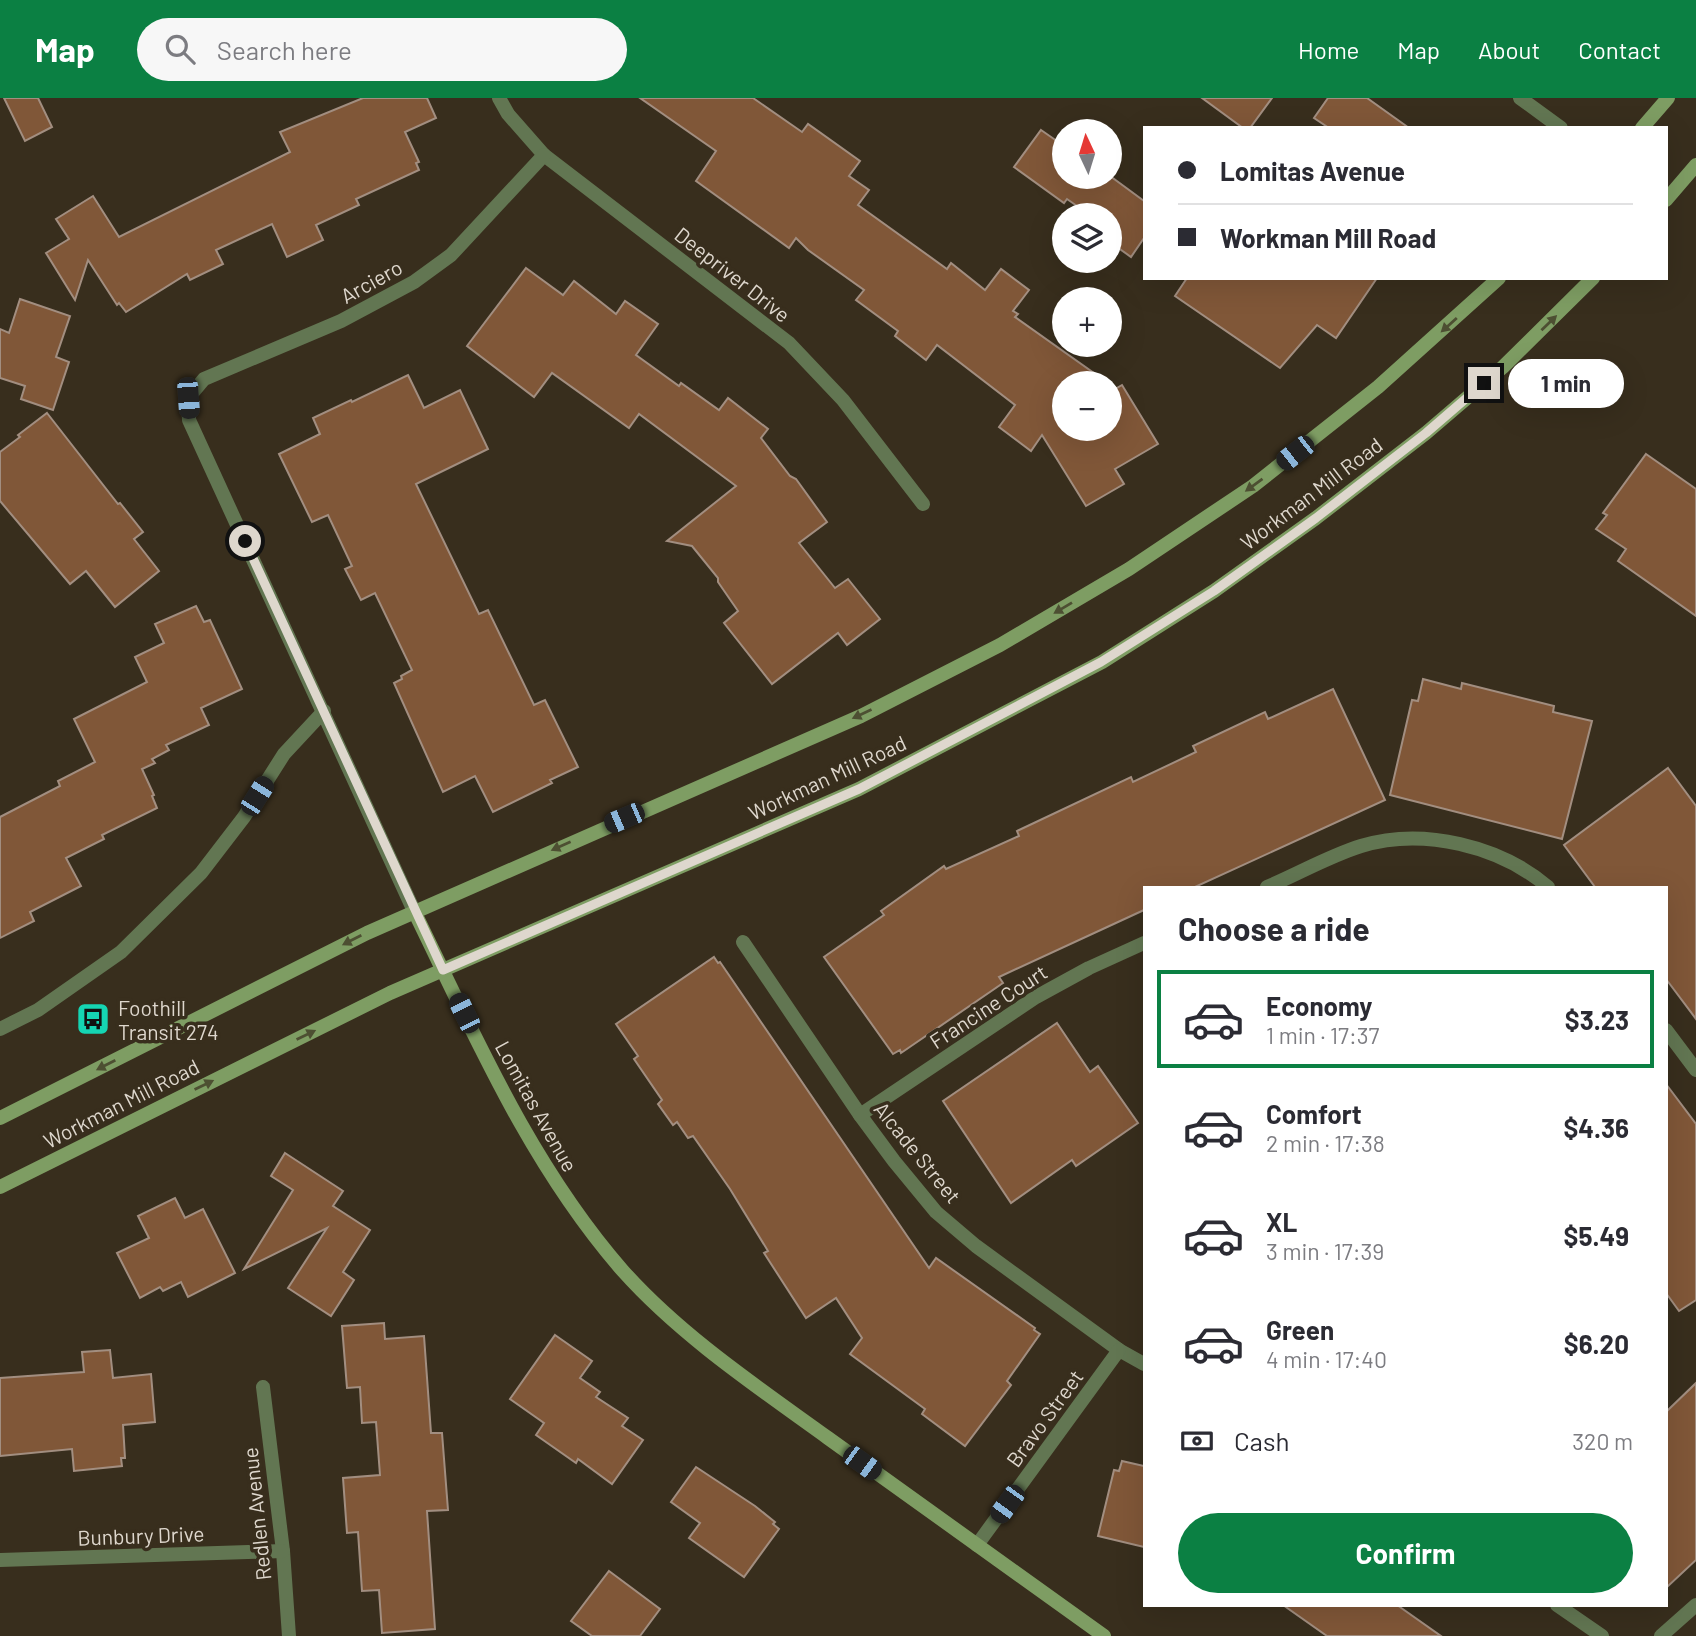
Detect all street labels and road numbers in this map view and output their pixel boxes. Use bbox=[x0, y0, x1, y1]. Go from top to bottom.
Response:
street label: Deepriver Drive bbox=[670, 221, 796, 327]
street label: Arciero bbox=[336, 254, 406, 308]
street label: Workman Mill Road bbox=[1235, 431, 1387, 555]
street label: Workman Mill Road bbox=[744, 729, 910, 825]
street label: Francine Court bbox=[925, 959, 1051, 1053]
street label: Lomitas Avenue bbox=[491, 1036, 583, 1176]
street label: Workman Mill Road bbox=[39, 1053, 203, 1153]
street label: Alcade Street bbox=[869, 1096, 967, 1208]
street label: Bravo Street bbox=[1000, 1365, 1088, 1471]
street label: Redlen Avenue bbox=[237, 1446, 275, 1582]
street label: Bunbury Drive bbox=[77, 1520, 205, 1550]

